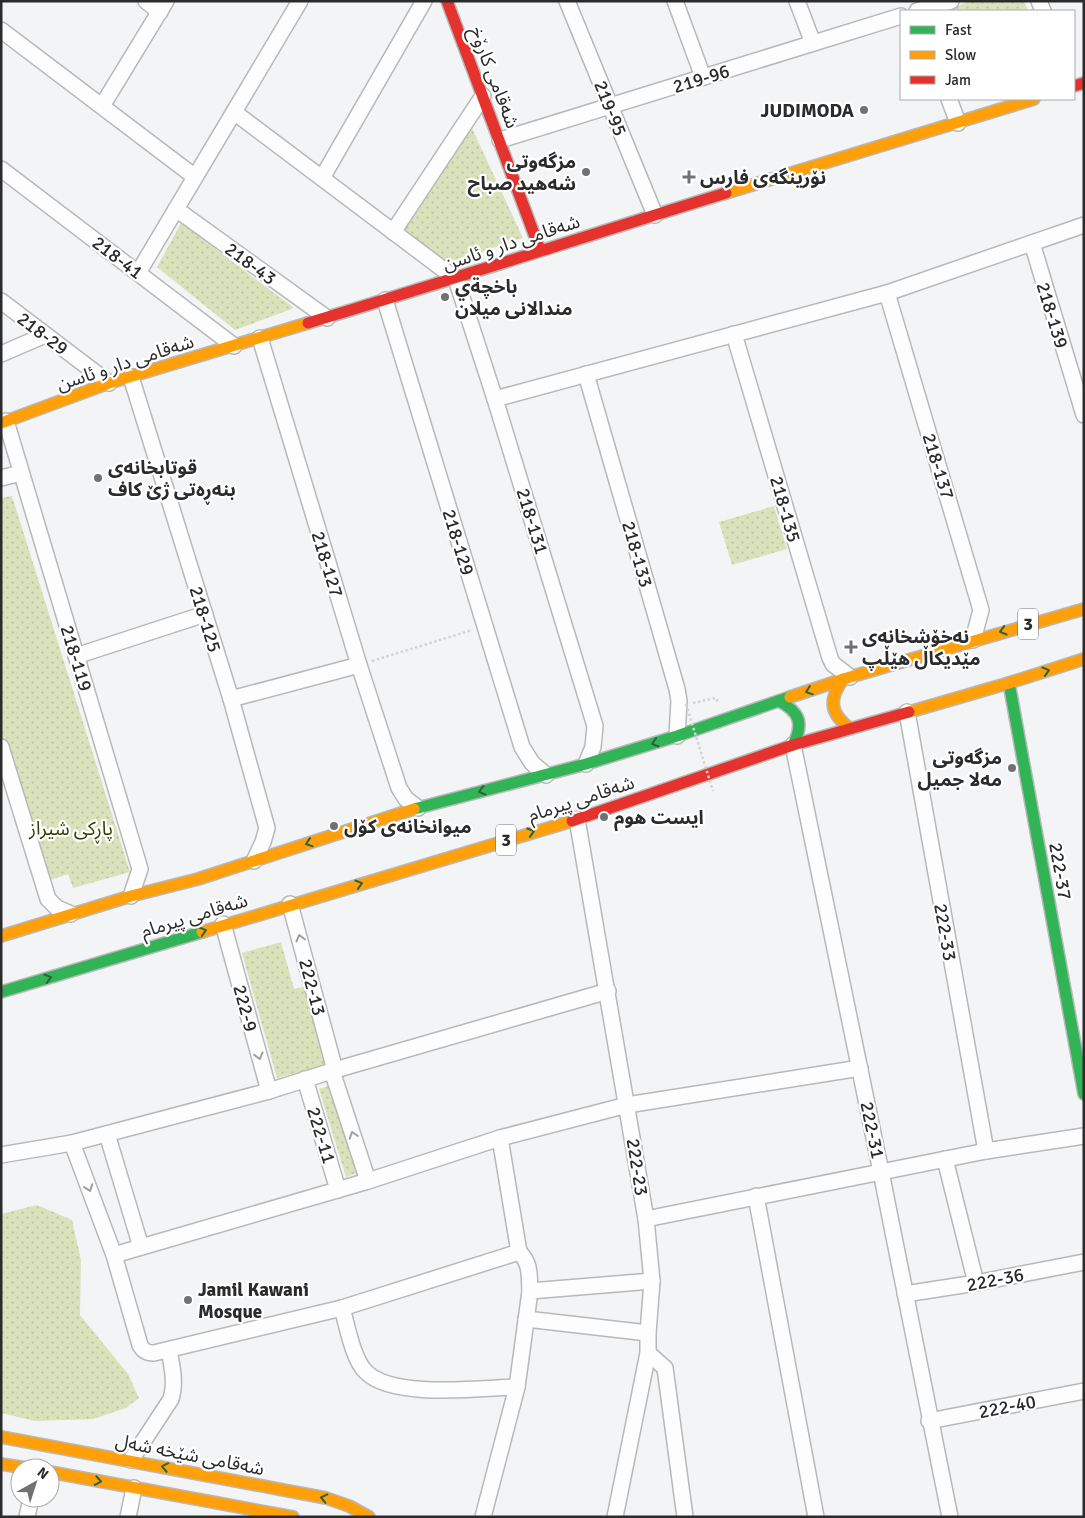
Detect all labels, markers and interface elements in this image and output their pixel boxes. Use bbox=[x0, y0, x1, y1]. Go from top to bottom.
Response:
legend bbox=[900, 10, 1075, 100]
text: Fast bbox=[945, 21, 972, 39]
street label: شەقامی کارۆخ bbox=[463, 23, 524, 132]
text: Slow bbox=[945, 46, 976, 64]
street label: 219-96 bbox=[670, 59, 733, 99]
text: Jam bbox=[945, 71, 971, 89]
street label: 219-95 bbox=[588, 77, 632, 140]
place label: JUDIMODA bbox=[760, 99, 854, 123]
marker: JUDIMODA bbox=[858, 104, 870, 116]
place label: مزگه‌وتی شه‌هید صباح bbox=[468, 150, 576, 197]
marker: مزگه‌وتی شه‌هید صباح bbox=[580, 166, 592, 178]
place label: نۆرینگەی فارس bbox=[700, 166, 826, 190]
marker: نۆرینگەی فارس bbox=[682, 170, 696, 184]
street label: شەقامی دار و ئاسن bbox=[440, 209, 583, 276]
street label: 218-41 bbox=[87, 231, 148, 285]
street label: 218-43 bbox=[220, 237, 281, 291]
place label: باخچةي مندالانى ميلان bbox=[455, 275, 573, 321]
street label: 218-139 bbox=[1031, 279, 1073, 351]
marker: باخچةي مندالانى ميلان bbox=[439, 291, 451, 303]
street label: 218-29 bbox=[12, 307, 73, 361]
street label: شەقامی دار و ئاسن bbox=[54, 329, 197, 396]
street label: 218-137 bbox=[917, 430, 959, 502]
place label: قوتابخانەی بنەڕەتی ژێ کاف bbox=[108, 456, 236, 505]
marker: قوتابخانەی بنەڕەتی ژێ کاف bbox=[92, 472, 104, 484]
street label: 218-135 bbox=[764, 473, 806, 545]
street label: 218-131 bbox=[511, 485, 553, 557]
street label: 218-129 bbox=[437, 506, 479, 578]
street label: 218-133 bbox=[616, 518, 658, 590]
street label: 218-127 bbox=[306, 528, 348, 600]
street label: 218-125 bbox=[184, 583, 226, 655]
road number: 3 bbox=[1018, 608, 1038, 640]
street label: 218-119 bbox=[55, 622, 97, 694]
place label: نەخۆشخانەی مێدیکاڵ هێڵپ bbox=[862, 625, 981, 671]
one-way arrow bbox=[1000, 626, 1008, 636]
marker: نەخۆشخانەی مێدیکاڵ هێڵپ bbox=[844, 640, 858, 654]
one-way arrow bbox=[1042, 667, 1050, 677]
one-way arrow bbox=[805, 685, 814, 695]
one-way arrow bbox=[651, 737, 660, 747]
place label: مزگەوتی مەلا جمیل bbox=[918, 746, 1002, 792]
marker: مزگەوتی مەلا جمیل bbox=[1006, 762, 1018, 774]
street label: شەقامی پیرمام bbox=[525, 770, 638, 829]
one-way arrow bbox=[478, 786, 486, 796]
place label: ايست هوم bbox=[614, 806, 704, 832]
marker: ايست هوم bbox=[598, 811, 610, 823]
place label: میوانخانەی کۆل bbox=[344, 815, 472, 839]
park label: پاڕکی شیراز bbox=[28, 817, 113, 844]
marker: میوانخانەی کۆل bbox=[328, 820, 340, 832]
road number: 3 bbox=[496, 824, 516, 856]
one-way arrow bbox=[527, 828, 535, 838]
one-way arrow bbox=[306, 837, 314, 847]
street label: 222-37 bbox=[1043, 841, 1077, 902]
one-way arrow bbox=[354, 879, 363, 889]
street label: شەقامی پیرمام bbox=[138, 888, 251, 946]
street label: 222-33 bbox=[928, 902, 962, 963]
one-way arrow bbox=[199, 926, 207, 936]
one-way arrow bbox=[295, 935, 305, 943]
street label: 222-13 bbox=[293, 956, 331, 1018]
one-way arrow bbox=[43, 973, 52, 983]
street label: 222-9 bbox=[227, 982, 263, 1034]
one-way arrow bbox=[253, 1051, 264, 1060]
street label: 222-31 bbox=[854, 1099, 890, 1161]
street label: 222-11 bbox=[301, 1104, 341, 1167]
one-way arrow bbox=[349, 1131, 359, 1139]
street label: 222-23 bbox=[621, 1137, 653, 1198]
one-way arrow bbox=[83, 1184, 93, 1192]
street label: 222-36 bbox=[964, 1263, 1026, 1297]
place label: Jamil Kawani Mosque bbox=[198, 1278, 309, 1324]
marker: Jamil Kawani Mosque bbox=[182, 1294, 194, 1306]
street label: 222-40 bbox=[976, 1390, 1038, 1424]
street label: شەقامی شێخه‌ شه‌ل bbox=[113, 1429, 266, 1481]
north arrow bbox=[10, 1458, 60, 1508]
one-way arrow bbox=[160, 1462, 169, 1472]
text: N bbox=[34, 1464, 52, 1483]
one-way arrow bbox=[94, 1476, 102, 1486]
one-way arrow bbox=[320, 1493, 329, 1504]

